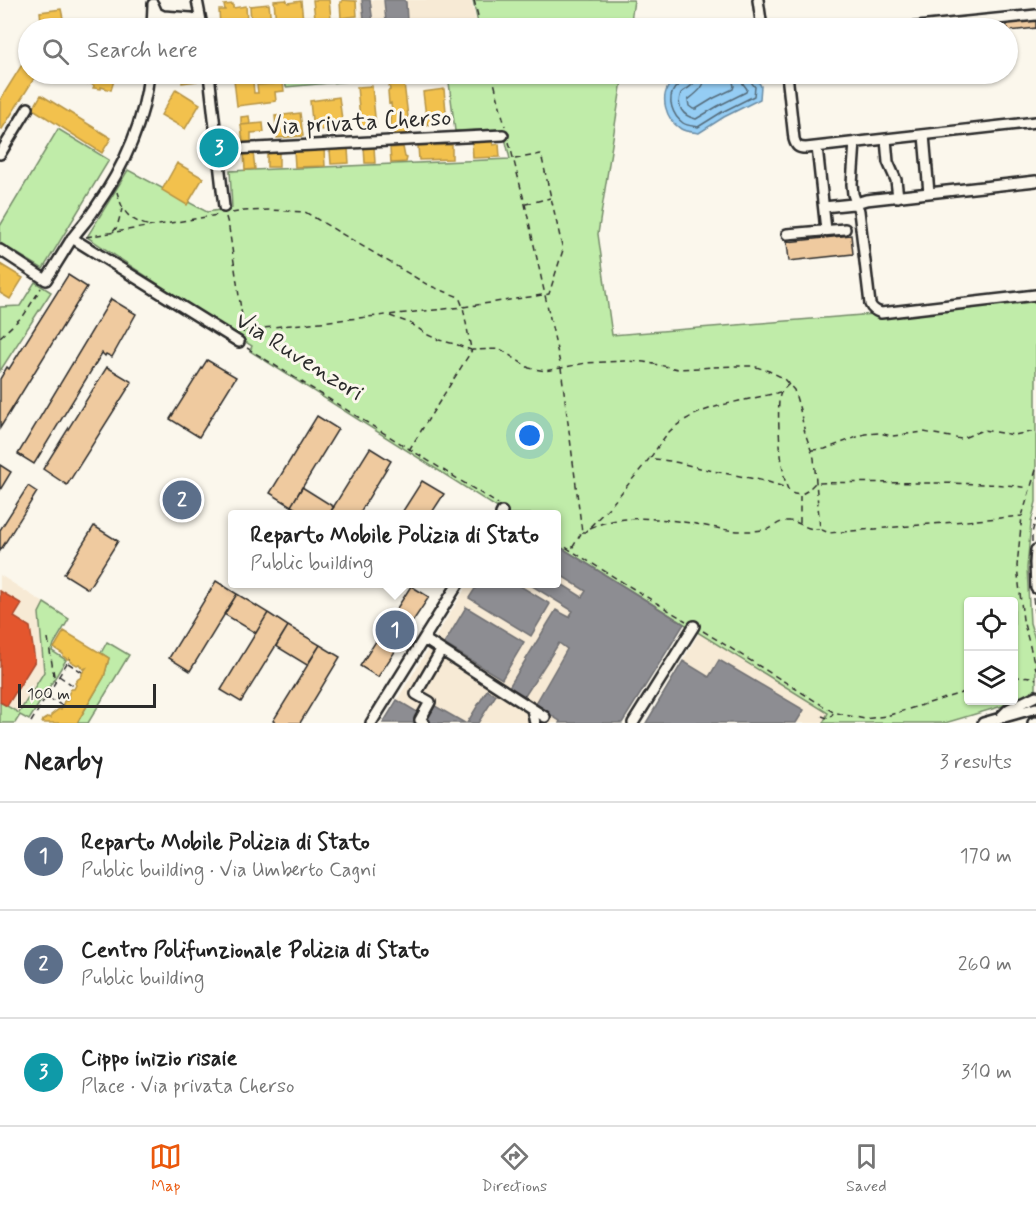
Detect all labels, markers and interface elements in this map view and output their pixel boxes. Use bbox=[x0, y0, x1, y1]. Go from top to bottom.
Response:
search box bbox=[18, 18, 1018, 84]
icon: search bbox=[39, 35, 72, 68]
text: Search here bbox=[87, 37, 198, 65]
street label: Via privata Cherso bbox=[266, 103, 452, 143]
pin: 3 bbox=[200, 126, 238, 170]
street label: Via Ruvenzori bbox=[229, 305, 369, 409]
your location bbox=[515, 421, 544, 450]
pin: 2 bbox=[162, 478, 201, 522]
popup bbox=[228, 510, 561, 588]
text: Reparto Mobile Polizia di Stato bbox=[250, 522, 539, 550]
text: Public building bbox=[250, 550, 373, 577]
map controls bbox=[964, 597, 1018, 705]
button: locate bbox=[964, 597, 1018, 651]
pin: 1 bbox=[376, 608, 414, 652]
button: layers bbox=[964, 651, 1018, 705]
scale bar bbox=[18, 681, 156, 708]
text: 100 m bbox=[27, 684, 70, 705]
text: Nearby bbox=[24, 745, 103, 779]
text: 3 results bbox=[940, 749, 1012, 776]
text: Reparto Mobile Polizia di Stato bbox=[81, 829, 370, 857]
text: 1 bbox=[39, 843, 48, 870]
text: 170 m bbox=[960, 843, 1012, 870]
text: Public building · Via Umberto Cagni bbox=[81, 857, 376, 884]
text: Centro Polifunzionale Polizia di Stato bbox=[81, 937, 429, 965]
text: 2 bbox=[39, 951, 48, 978]
text: 260 m bbox=[958, 951, 1012, 978]
text: Public building bbox=[81, 965, 204, 992]
text: Cippo inizio risaie bbox=[81, 1045, 237, 1073]
text: 3 bbox=[39, 1059, 48, 1086]
text: 310 m bbox=[961, 1059, 1012, 1086]
text: Place · Via privata Cherso bbox=[81, 1073, 294, 1100]
tab: Map bbox=[149, 1140, 182, 1197]
tab: Directions bbox=[481, 1140, 547, 1197]
tab: Saved bbox=[846, 1140, 887, 1197]

